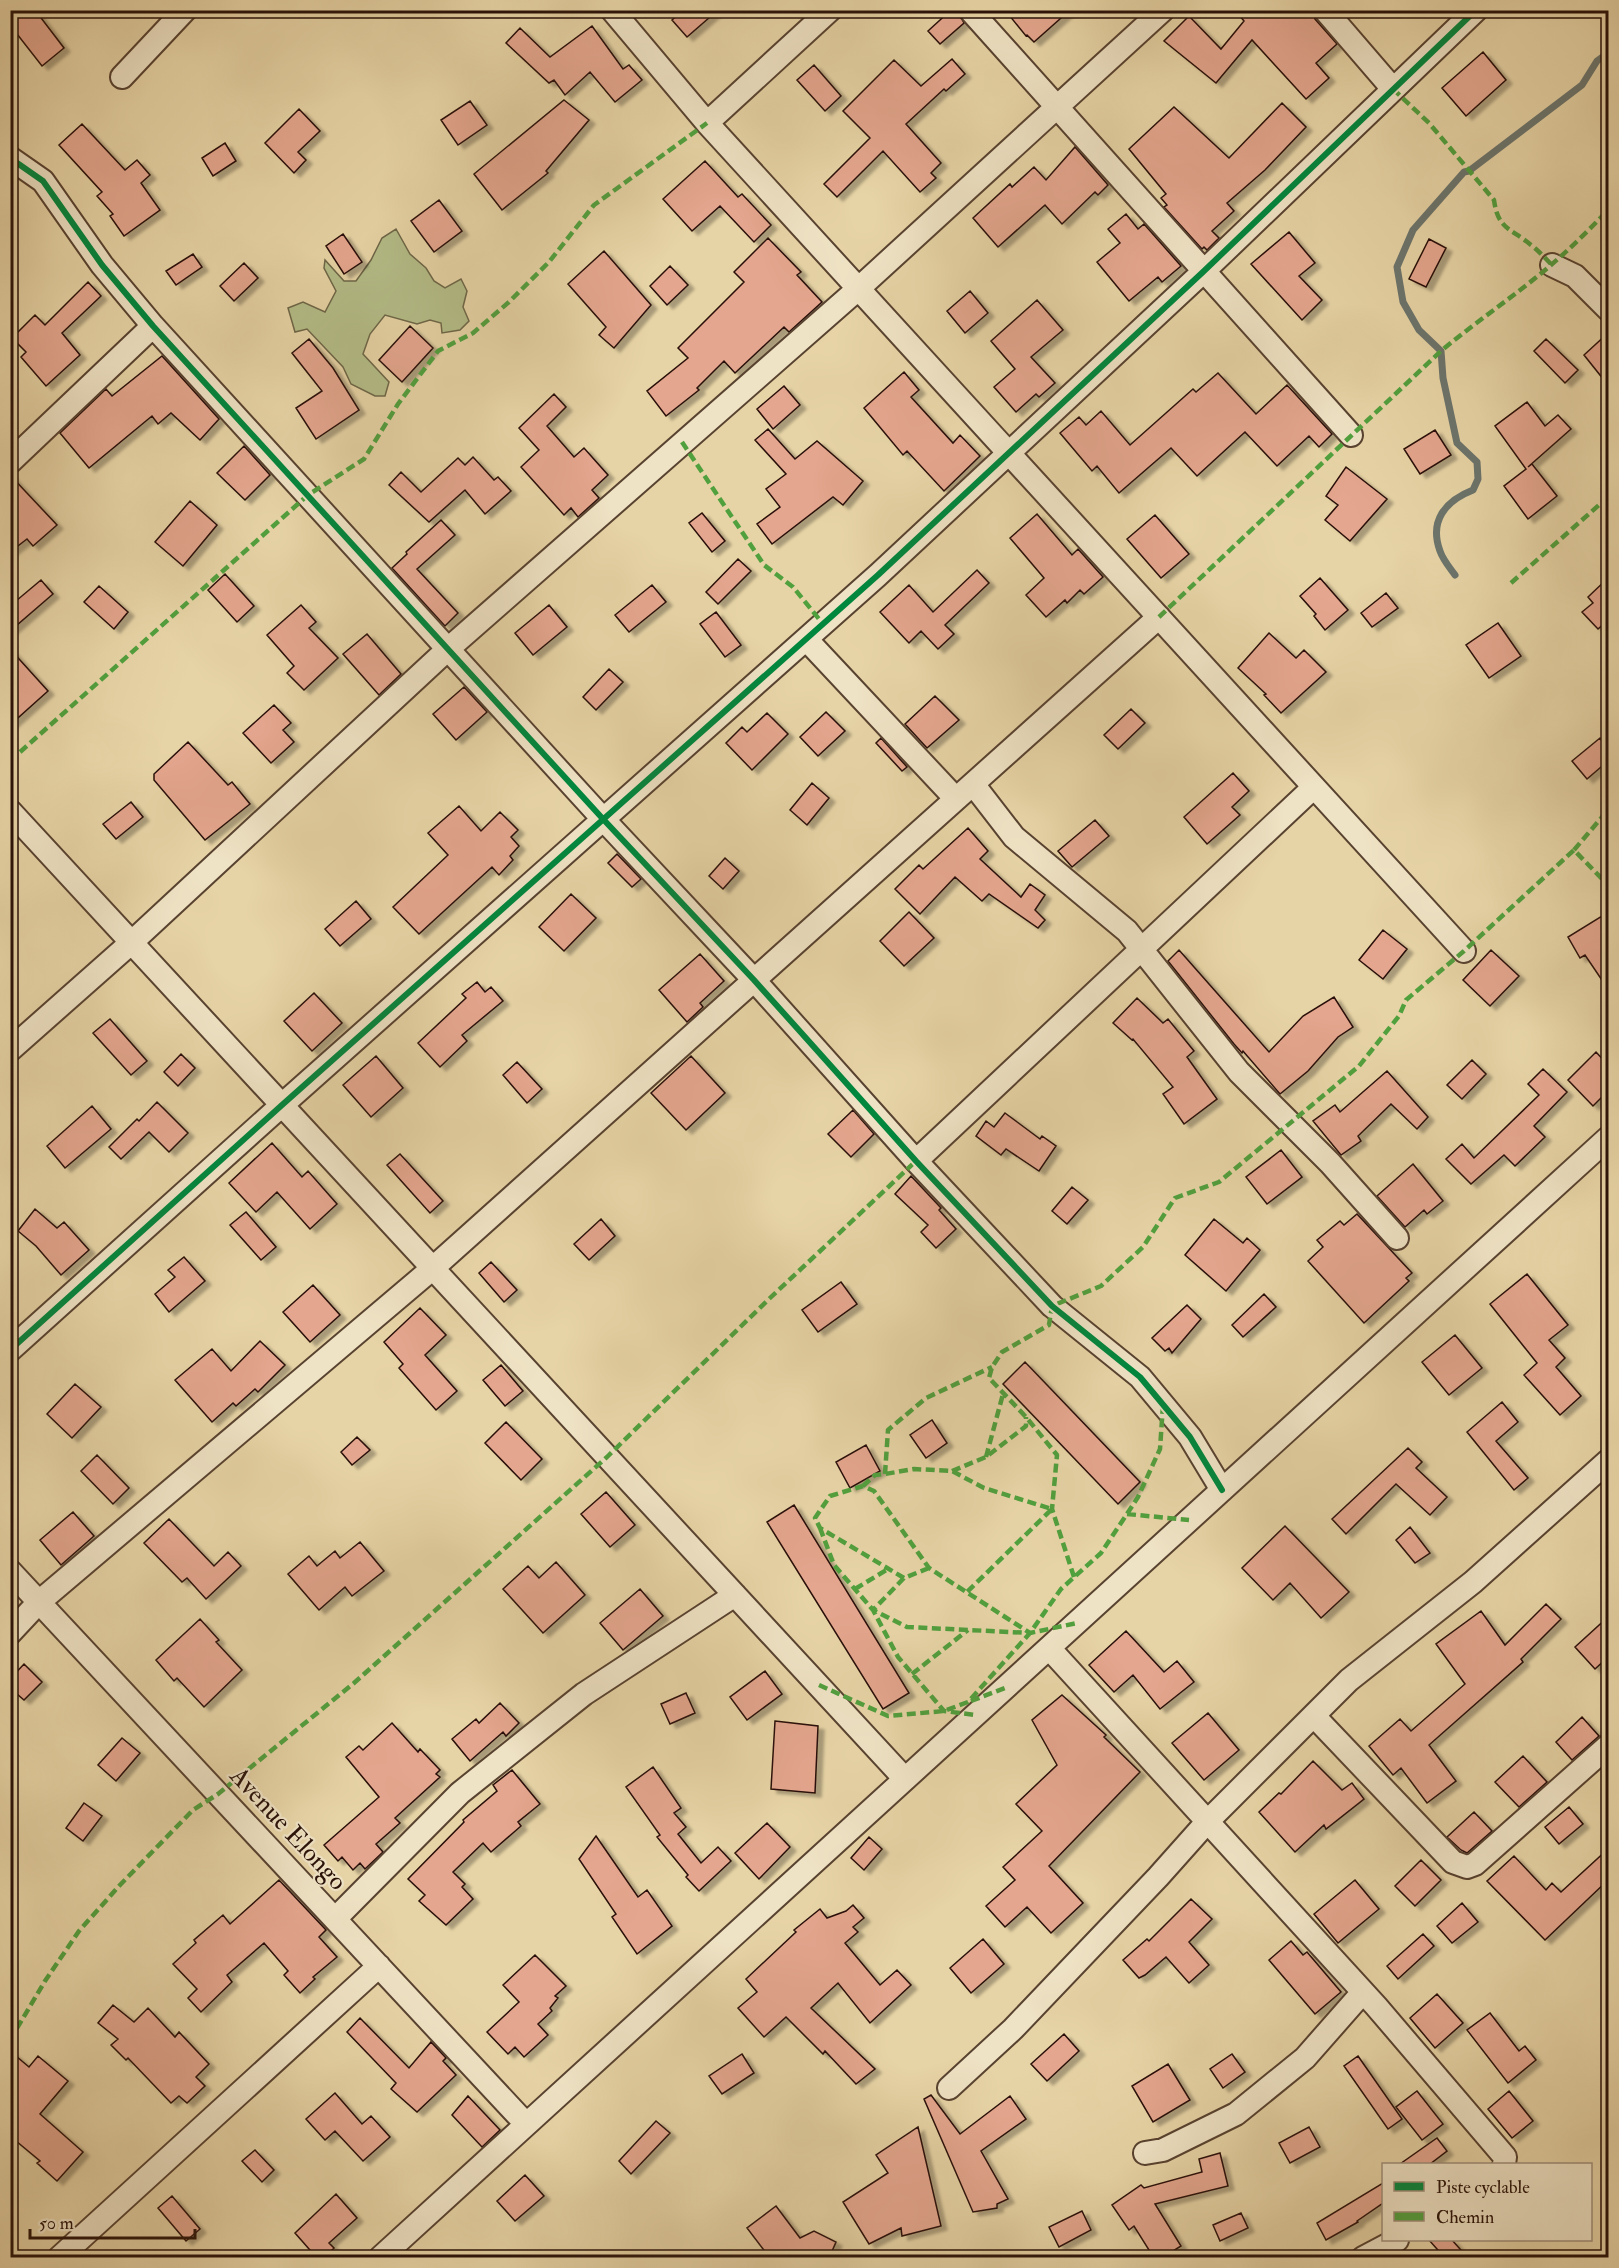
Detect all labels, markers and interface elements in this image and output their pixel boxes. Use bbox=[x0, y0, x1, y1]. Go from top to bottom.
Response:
street label: Avenue Elongo bbox=[222, 1760, 354, 1897]
legend bbox=[1382, 2163, 1592, 2241]
text: Piste cyclable bbox=[1436, 2176, 1530, 2199]
scale bar bbox=[30, 2202, 195, 2240]
text: Chemin bbox=[1436, 2206, 1494, 2229]
text: 50 m bbox=[39, 2212, 74, 2235]

